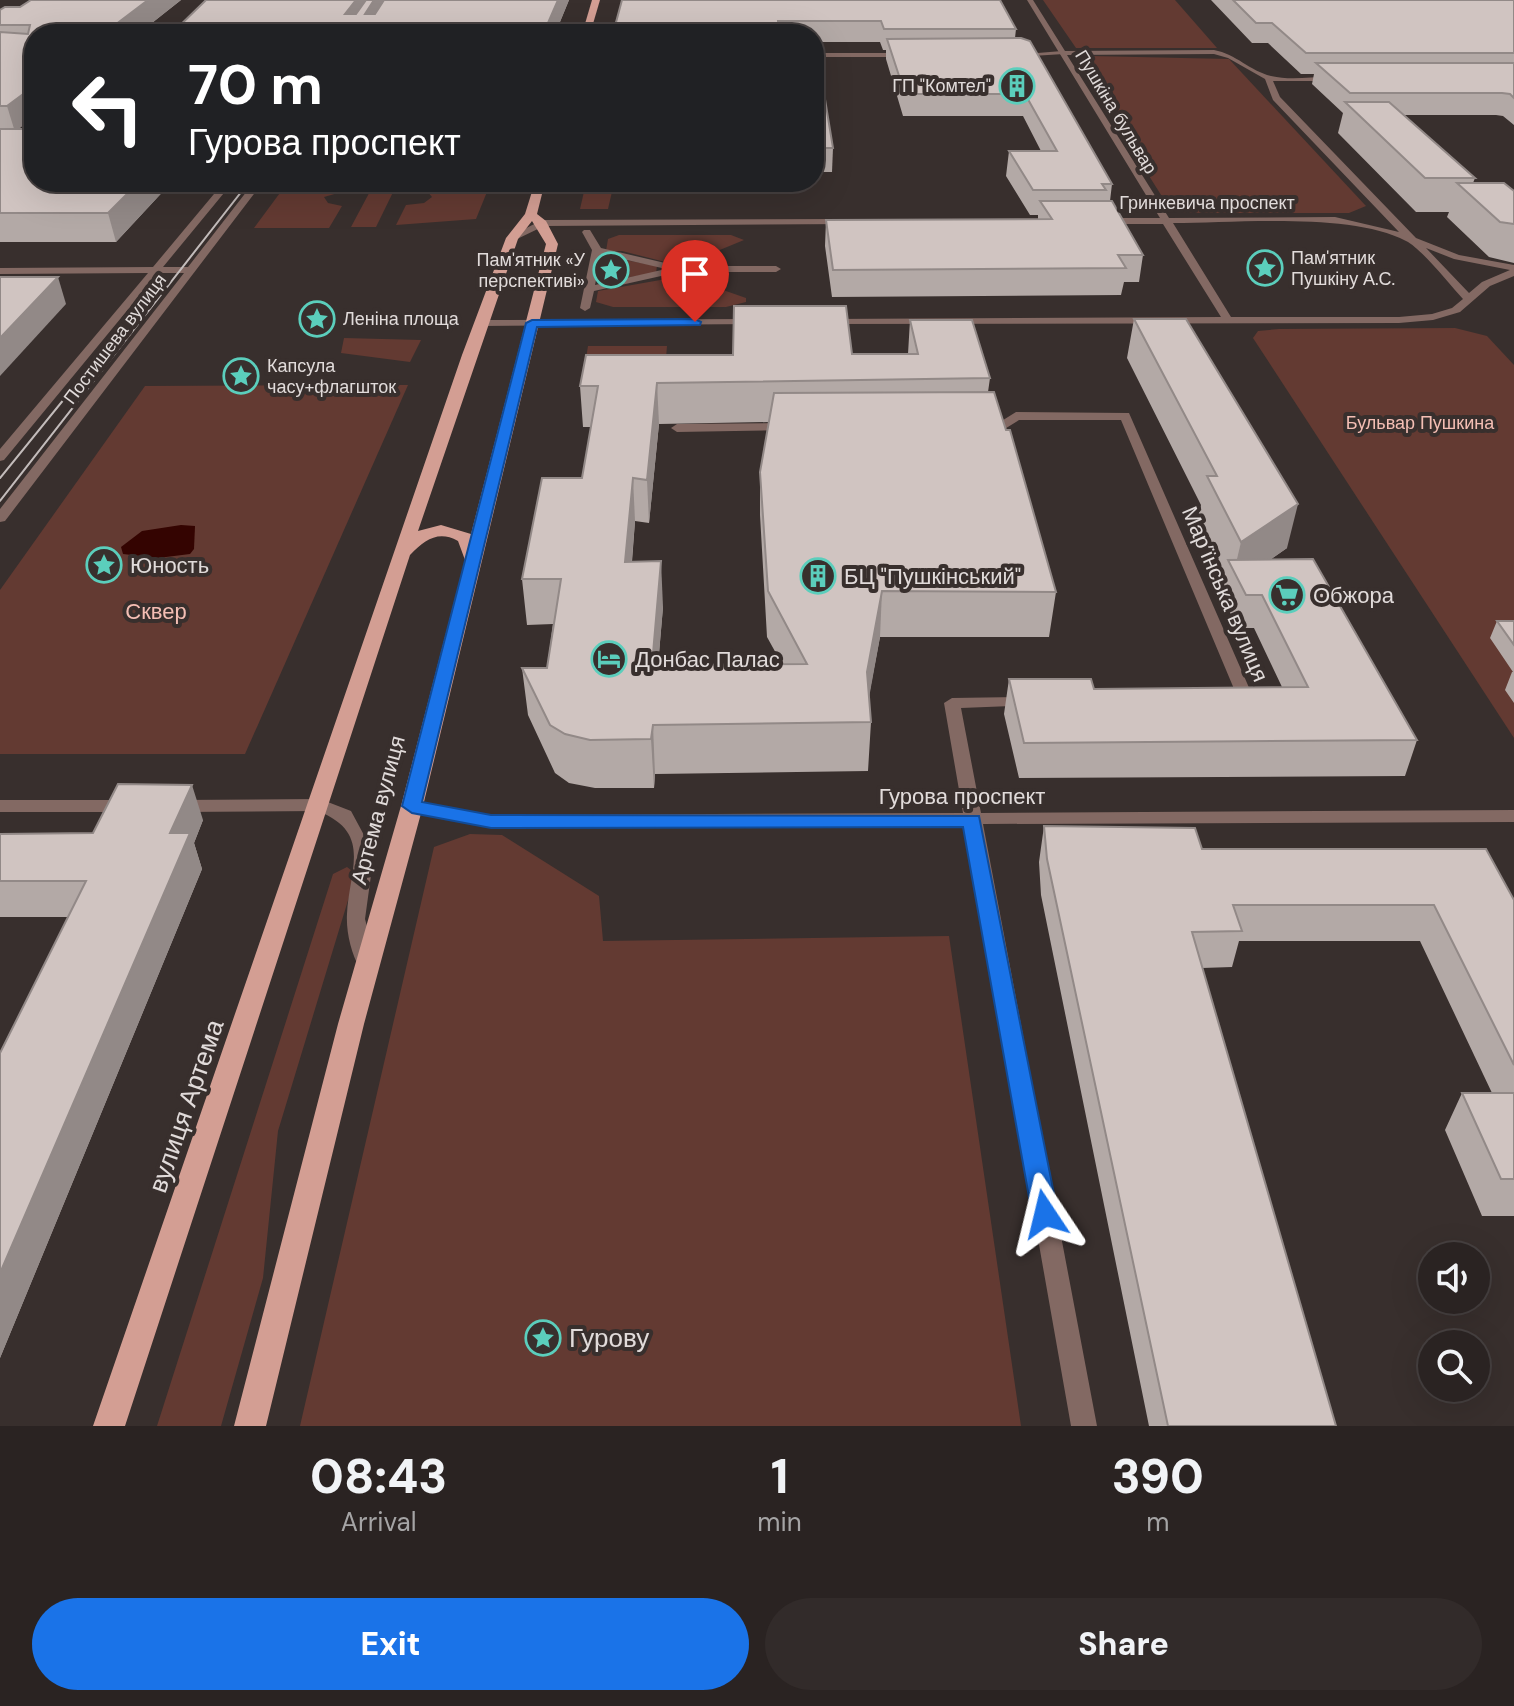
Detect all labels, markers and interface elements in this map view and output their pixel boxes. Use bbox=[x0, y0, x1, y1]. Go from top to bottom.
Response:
street label: Пушкіна бульвар bbox=[1069, 45, 1163, 179]
text: 70 m bbox=[188, 48, 323, 121]
icon: left bbox=[56, 56, 160, 160]
building icon: ГП "Комтел" bbox=[998, 67, 1036, 105]
place label: ГП "Комтел" bbox=[892, 74, 991, 98]
text: Гурова проспект bbox=[188, 119, 461, 166]
street label: Гринкевича проспект bbox=[1119, 191, 1295, 215]
pin bbox=[661, 240, 729, 322]
place label: Пам'ятник Пушкіну А.С. bbox=[1291, 246, 1395, 291]
place label: Пам'ятник «У перспективі» bbox=[477, 248, 586, 293]
place icon: Пам'ятник Пушкіну А.С. bbox=[1246, 249, 1284, 287]
place icon: Пам'ятник «У перспективі» bbox=[592, 251, 630, 289]
icon: arrive bbox=[673, 252, 717, 296]
street label: Постишева вулиця bbox=[58, 269, 172, 409]
place icon: Леніна площа bbox=[298, 300, 336, 338]
place label: Леніна площа bbox=[343, 307, 460, 331]
place label: Капсула часу+флагшток bbox=[267, 354, 396, 399]
place icon: Капсула часу+флагшток bbox=[222, 357, 260, 395]
park label: Бульвар Пушкина bbox=[1346, 411, 1495, 435]
street label: Мар’їнська вулиця bbox=[1175, 502, 1275, 686]
place icon: Юность bbox=[85, 546, 123, 584]
place label: Юность bbox=[130, 551, 209, 580]
building icon: БЦ "Пушкінський" bbox=[799, 557, 837, 595]
place label: БЦ "Пушкінський" bbox=[844, 562, 1021, 591]
supermarket icon: Обжора bbox=[1268, 576, 1306, 614]
place label: Обжора bbox=[1313, 581, 1395, 610]
park label: Сквер bbox=[125, 597, 187, 626]
hotel icon: Донбас Палас bbox=[590, 640, 628, 678]
place label: Донбас Палас bbox=[635, 645, 780, 674]
street label: Артема вулиця bbox=[344, 732, 412, 888]
street label: Гурова проспект bbox=[879, 782, 1045, 811]
street label: вулиця Артема bbox=[140, 1014, 232, 1197]
position arrow bbox=[1003, 1172, 1087, 1256]
map controls bbox=[1418, 1242, 1490, 1402]
button: sound bbox=[1418, 1242, 1490, 1314]
place icon: Гурову bbox=[524, 1319, 562, 1357]
place label: Гурову bbox=[569, 1321, 649, 1355]
button: search bbox=[1418, 1330, 1490, 1402]
text: 08:43 bbox=[310, 1445, 447, 1508]
text: 1 bbox=[771, 1445, 788, 1508]
text: 390 bbox=[1112, 1445, 1204, 1508]
text: Arrival bbox=[341, 1505, 417, 1539]
text: min bbox=[757, 1505, 802, 1539]
text: m bbox=[1146, 1505, 1169, 1539]
button: Exit bbox=[32, 1598, 749, 1690]
button: Share bbox=[765, 1598, 1482, 1690]

